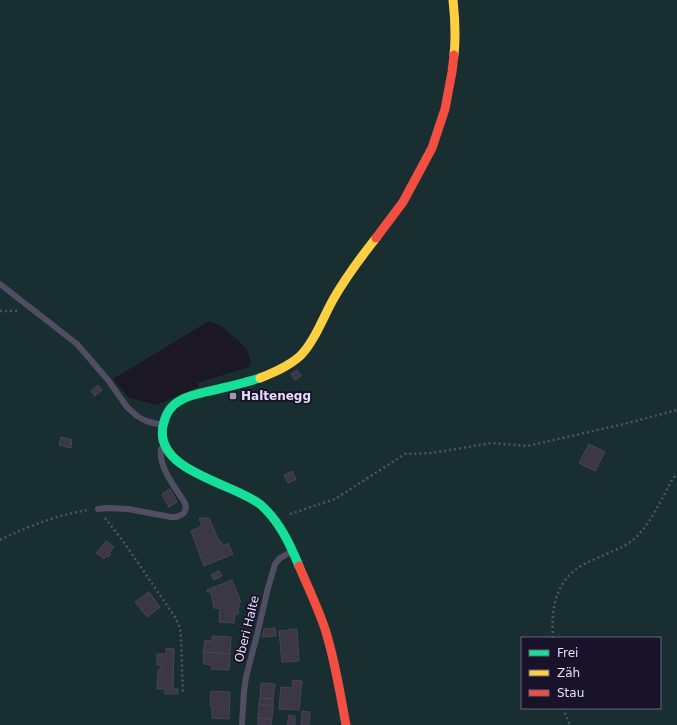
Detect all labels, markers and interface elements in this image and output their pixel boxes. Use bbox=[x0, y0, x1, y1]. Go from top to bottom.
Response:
place label: Haltenegg bbox=[241, 389, 311, 403]
marker: Haltenegg bbox=[228, 391, 238, 401]
street label: Oberi Halte bbox=[232, 594, 262, 664]
legend bbox=[521, 637, 661, 709]
text: Frei bbox=[557, 646, 578, 660]
text: Zäh bbox=[557, 666, 580, 680]
text: Stau bbox=[557, 686, 584, 700]

